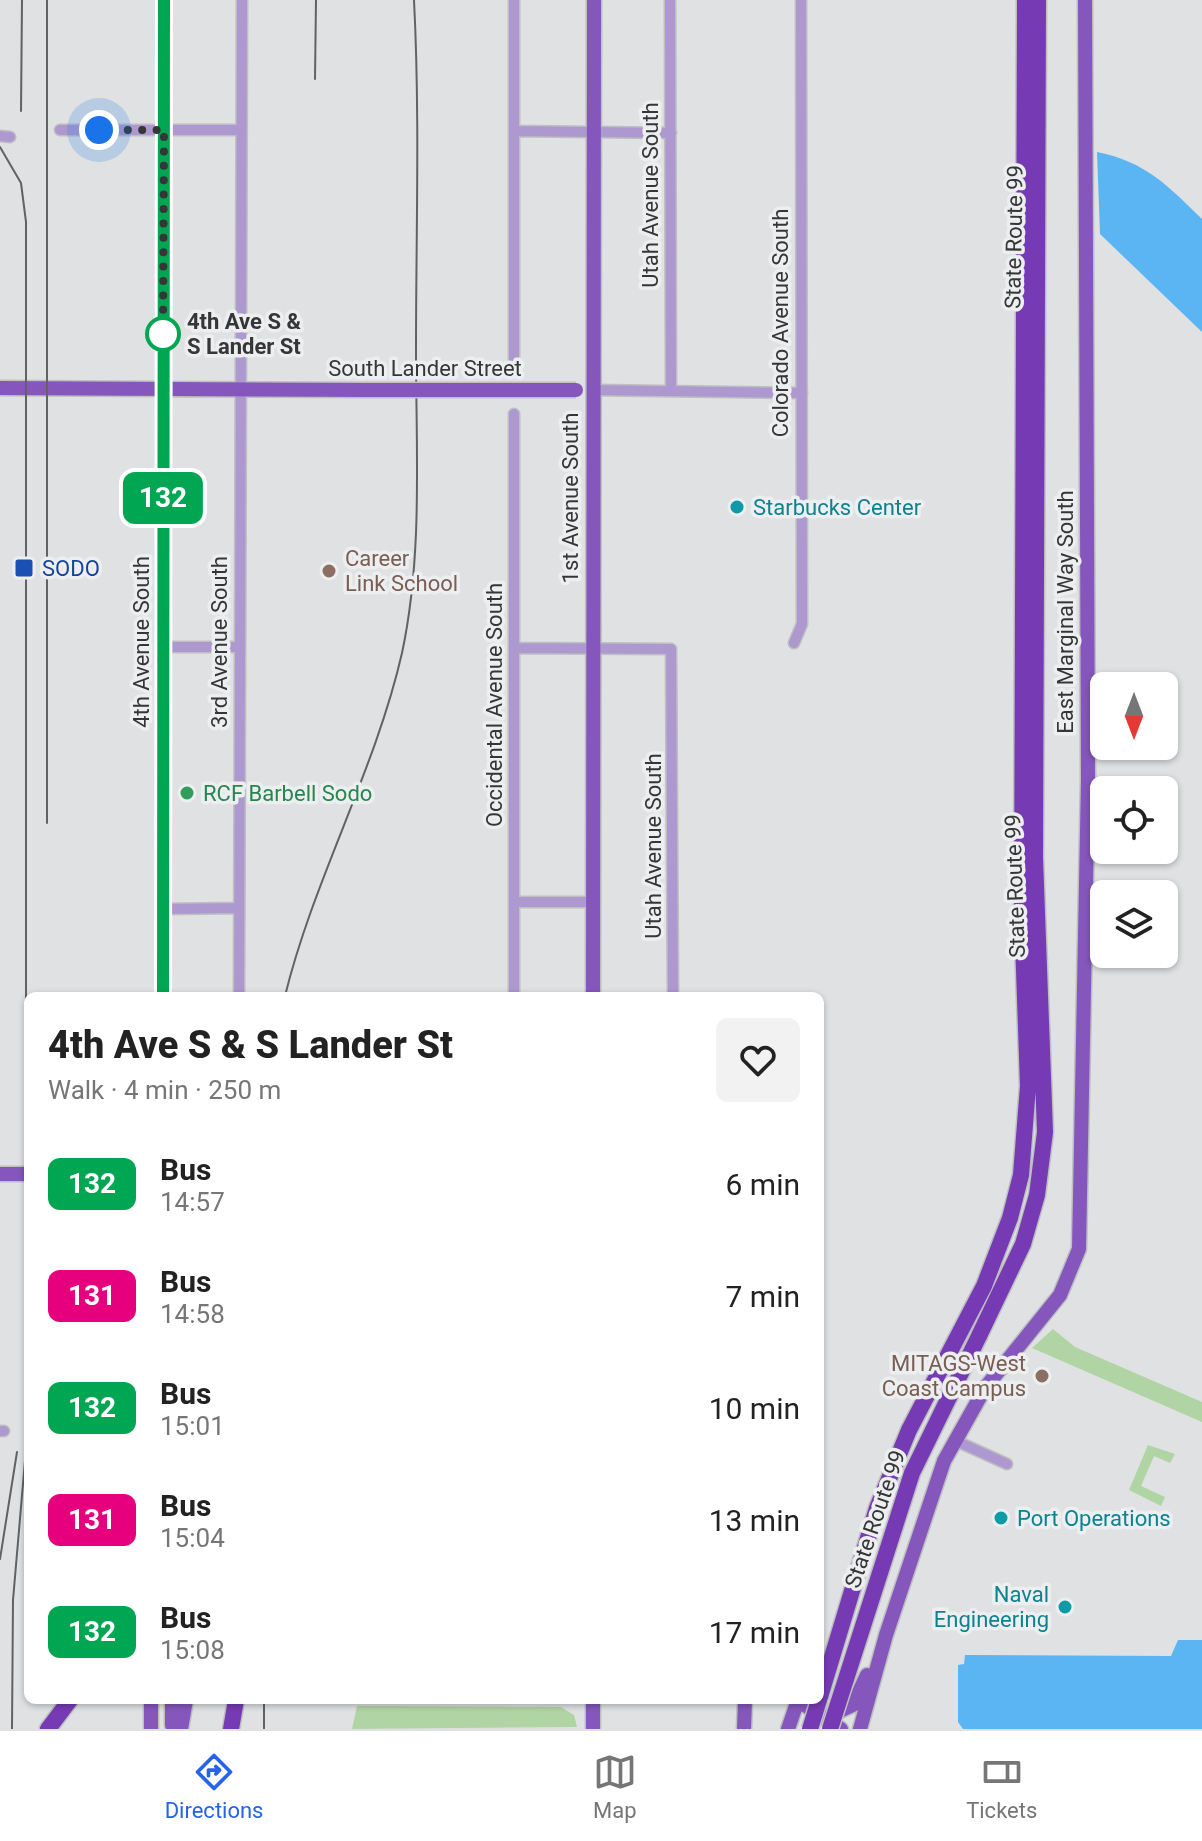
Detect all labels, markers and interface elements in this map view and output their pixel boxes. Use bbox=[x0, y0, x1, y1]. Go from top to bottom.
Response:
street label: Utah Avenue South bbox=[638, 102, 663, 288]
your location bbox=[79, 110, 119, 150]
street label: State Route 99 bbox=[1000, 165, 1028, 309]
street label: Colorado Avenue South bbox=[768, 209, 793, 437]
place label: 4th Ave S & S Lander St bbox=[187, 309, 301, 359]
marker: 4th Ave S & S Lander St bbox=[146, 317, 180, 351]
street label: South Lander Street bbox=[328, 356, 522, 381]
street label: 1st Avenue South bbox=[558, 413, 583, 583]
line badge: 132 bbox=[117, 472, 209, 524]
text: 132 bbox=[139, 481, 187, 514]
street label: East Marginal Way South bbox=[1053, 490, 1078, 734]
place label: Starbucks Center bbox=[753, 495, 922, 520]
marker: Starbucks Center bbox=[728, 498, 746, 516]
place label: Career Link School bbox=[345, 546, 458, 596]
place label: SODO bbox=[42, 556, 100, 581]
street label: 4th Avenue South bbox=[129, 556, 154, 728]
street label: 3rd Avenue South bbox=[207, 556, 232, 728]
marker: SODO bbox=[13, 557, 35, 579]
marker: Career Link School bbox=[320, 562, 338, 580]
street label: Occidental Avenue South bbox=[482, 583, 507, 827]
north arrow bbox=[1090, 672, 1178, 760]
map controls bbox=[1090, 672, 1178, 968]
street label: Utah Avenue South bbox=[641, 753, 666, 939]
button: locate bbox=[1090, 776, 1178, 864]
place label: RCF Barbell Sodo bbox=[203, 781, 372, 806]
marker: RCF Barbell Sodo bbox=[178, 784, 196, 802]
street label: State Route 99 bbox=[1000, 814, 1030, 958]
button: layers bbox=[1090, 880, 1178, 968]
button: heart bbox=[716, 1018, 800, 1102]
text: 4th Ave S & S Lander St bbox=[48, 1023, 453, 1067]
text: Walk · 4 min · 250 m bbox=[48, 1075, 281, 1105]
text: Bus bbox=[160, 1152, 211, 1187]
text: 132 bbox=[68, 1167, 116, 1200]
text: 6 min bbox=[726, 1167, 800, 1202]
text: 14:57 bbox=[160, 1187, 225, 1217]
text: Bus bbox=[160, 1264, 211, 1299]
text: 131 bbox=[68, 1279, 116, 1312]
text: 7 min bbox=[726, 1279, 800, 1314]
text: 14:58 bbox=[160, 1299, 225, 1329]
place label: MITAGS-West Coast Campus bbox=[882, 1351, 1026, 1401]
marker: MITAGS-West Coast Campus bbox=[1033, 1367, 1051, 1385]
text: Bus bbox=[160, 1376, 211, 1411]
text: 132 bbox=[68, 1391, 116, 1424]
text: 10 min bbox=[709, 1391, 800, 1426]
text: 15:01 bbox=[160, 1411, 225, 1441]
street label: State Route 99 bbox=[840, 1447, 910, 1591]
text: Bus bbox=[160, 1488, 211, 1523]
text: 131 bbox=[68, 1503, 116, 1536]
text: 13 min bbox=[709, 1503, 800, 1538]
place label: Port Operations bbox=[1017, 1506, 1171, 1531]
marker: Port Operations bbox=[992, 1509, 1010, 1527]
text: 15:04 bbox=[160, 1523, 225, 1553]
place label: Naval Engineering bbox=[934, 1582, 1049, 1632]
marker: Naval Engineering bbox=[1056, 1598, 1074, 1616]
text: Bus bbox=[160, 1600, 211, 1635]
text: 132 bbox=[68, 1615, 116, 1648]
text: 17 min bbox=[709, 1615, 800, 1650]
text: 15:08 bbox=[160, 1635, 225, 1665]
tab: Directions bbox=[165, 1750, 263, 1823]
tab: Map bbox=[593, 1750, 637, 1823]
tab: Tickets bbox=[966, 1750, 1037, 1823]

